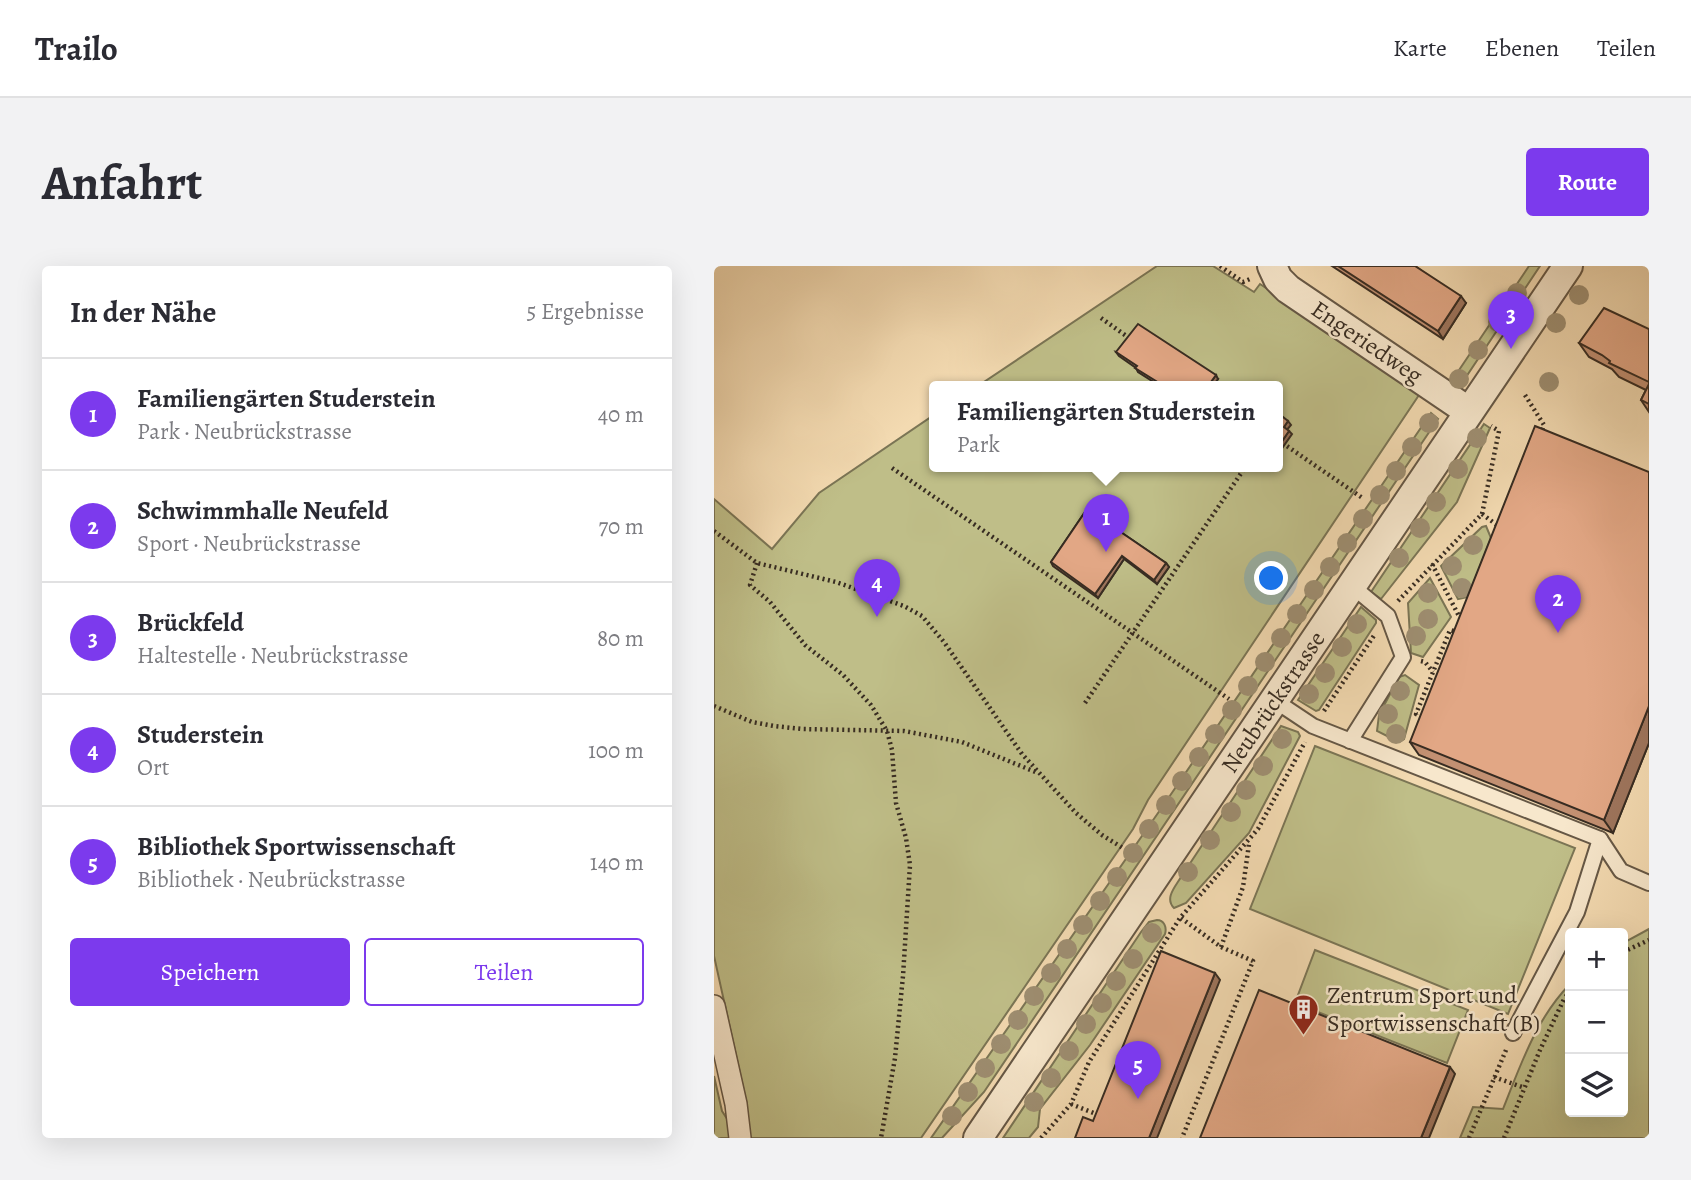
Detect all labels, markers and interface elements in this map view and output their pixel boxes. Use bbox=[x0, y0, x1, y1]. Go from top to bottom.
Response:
text: Trailo bbox=[35, 26, 118, 71]
text: Karte bbox=[1393, 32, 1447, 64]
text: Ebenen bbox=[1485, 32, 1559, 64]
text: Teilen bbox=[1597, 32, 1656, 64]
button: Route bbox=[1526, 148, 1649, 216]
text: Anfahrt bbox=[42, 149, 202, 216]
pin: 3 bbox=[1488, 291, 1534, 349]
text: In der Nähe bbox=[70, 292, 216, 332]
street label: Engeriedweg bbox=[1305, 293, 1429, 391]
text: 5 Ergebnisse bbox=[526, 296, 644, 327]
text: Familiengärten Studerstein bbox=[137, 381, 436, 416]
popup bbox=[929, 381, 1283, 472]
text: Familiengärten Studerstein bbox=[957, 394, 1255, 429]
text: 1 bbox=[89, 399, 97, 430]
text: 40 m bbox=[598, 399, 644, 430]
text: Park · Neubrückstrasse bbox=[137, 416, 352, 447]
text: Park bbox=[957, 429, 1000, 460]
text: Schwimmhalle Neufeld bbox=[137, 493, 389, 528]
pin: 1 bbox=[1083, 494, 1129, 552]
text: 2 bbox=[87, 511, 99, 542]
text: 70 m bbox=[598, 511, 644, 542]
text: Sport · Neubrückstrasse bbox=[137, 528, 361, 559]
pin: 4 bbox=[854, 559, 900, 617]
your location bbox=[1254, 561, 1288, 595]
pin: 2 bbox=[1535, 575, 1581, 633]
text: Brückfeld bbox=[137, 605, 244, 640]
text: 3 bbox=[88, 623, 98, 654]
text: 80 m bbox=[597, 623, 644, 654]
street label: Neubrückstrasse bbox=[1214, 625, 1332, 779]
text: Haltestelle · Neubrückstrasse bbox=[137, 640, 408, 671]
text: Studerstein bbox=[137, 717, 264, 752]
text: 4 bbox=[88, 735, 98, 766]
text: 100 m bbox=[588, 735, 644, 766]
text: Ort bbox=[137, 752, 169, 783]
text: Bibliothek Sportwissenschaft bbox=[137, 829, 456, 864]
text: 5 bbox=[88, 847, 98, 878]
text: 140 m bbox=[590, 847, 644, 878]
text: Bibliothek · Neubrückstrasse bbox=[137, 864, 405, 895]
map controls bbox=[1565, 928, 1628, 1117]
button: + bbox=[1565, 928, 1628, 991]
button: Speichern bbox=[70, 938, 350, 1006]
button: Teilen bbox=[364, 938, 644, 1006]
place label: Zentrum Sport und Sportwissenschaft (B) bbox=[1327, 979, 1540, 1039]
button: − bbox=[1565, 991, 1628, 1054]
building icon: Zentrum Sport und Sportwissenschaft (B) bbox=[1287, 992, 1321, 1036]
pin: 5 bbox=[1115, 1041, 1161, 1099]
button: layers bbox=[1565, 1054, 1628, 1117]

